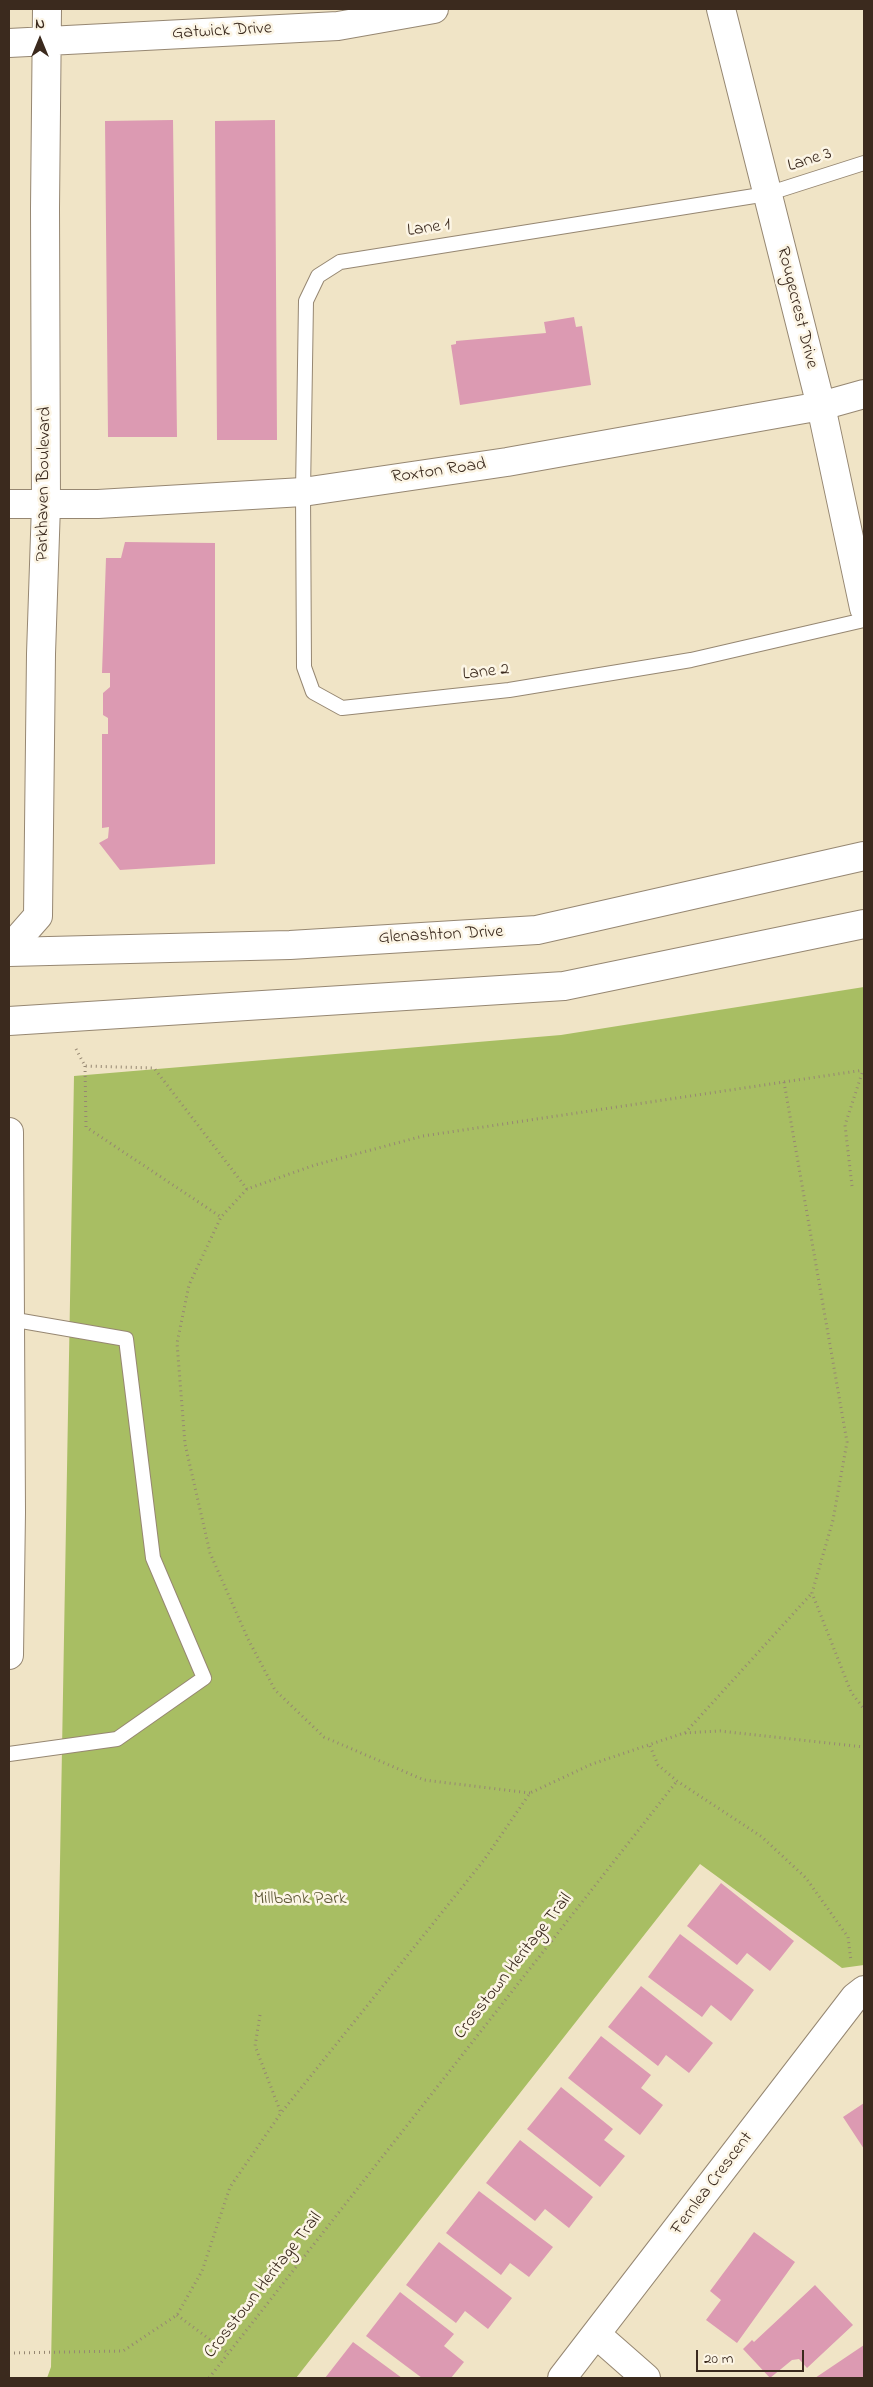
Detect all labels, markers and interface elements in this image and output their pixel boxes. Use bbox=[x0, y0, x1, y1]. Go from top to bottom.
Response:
text: N bbox=[35, 14, 45, 35]
north arrow bbox=[15, 15, 65, 65]
street label: Gatwick Drive bbox=[171, 19, 273, 45]
street label: Lane 3 bbox=[785, 144, 835, 178]
street label: Lane 1 bbox=[406, 215, 452, 243]
street label: Rougecrest Drive bbox=[770, 245, 822, 371]
street label: Parkhaven Boulevard bbox=[33, 406, 57, 562]
street label: Roxton Road bbox=[390, 455, 488, 489]
street label: Lane 2 bbox=[461, 659, 511, 687]
street label: Glenashton Drive bbox=[378, 922, 504, 950]
park label: Millbank Park bbox=[253, 1889, 347, 1911]
street label: Crosstown Heritage Trail bbox=[450, 1890, 578, 2044]
street label: Fernlea Crescent bbox=[667, 2128, 759, 2240]
street label: Crosstown Heritage Trail bbox=[200, 2209, 328, 2363]
scale bar bbox=[698, 2340, 806, 2372]
text: 20 m bbox=[704, 2348, 733, 2370]

